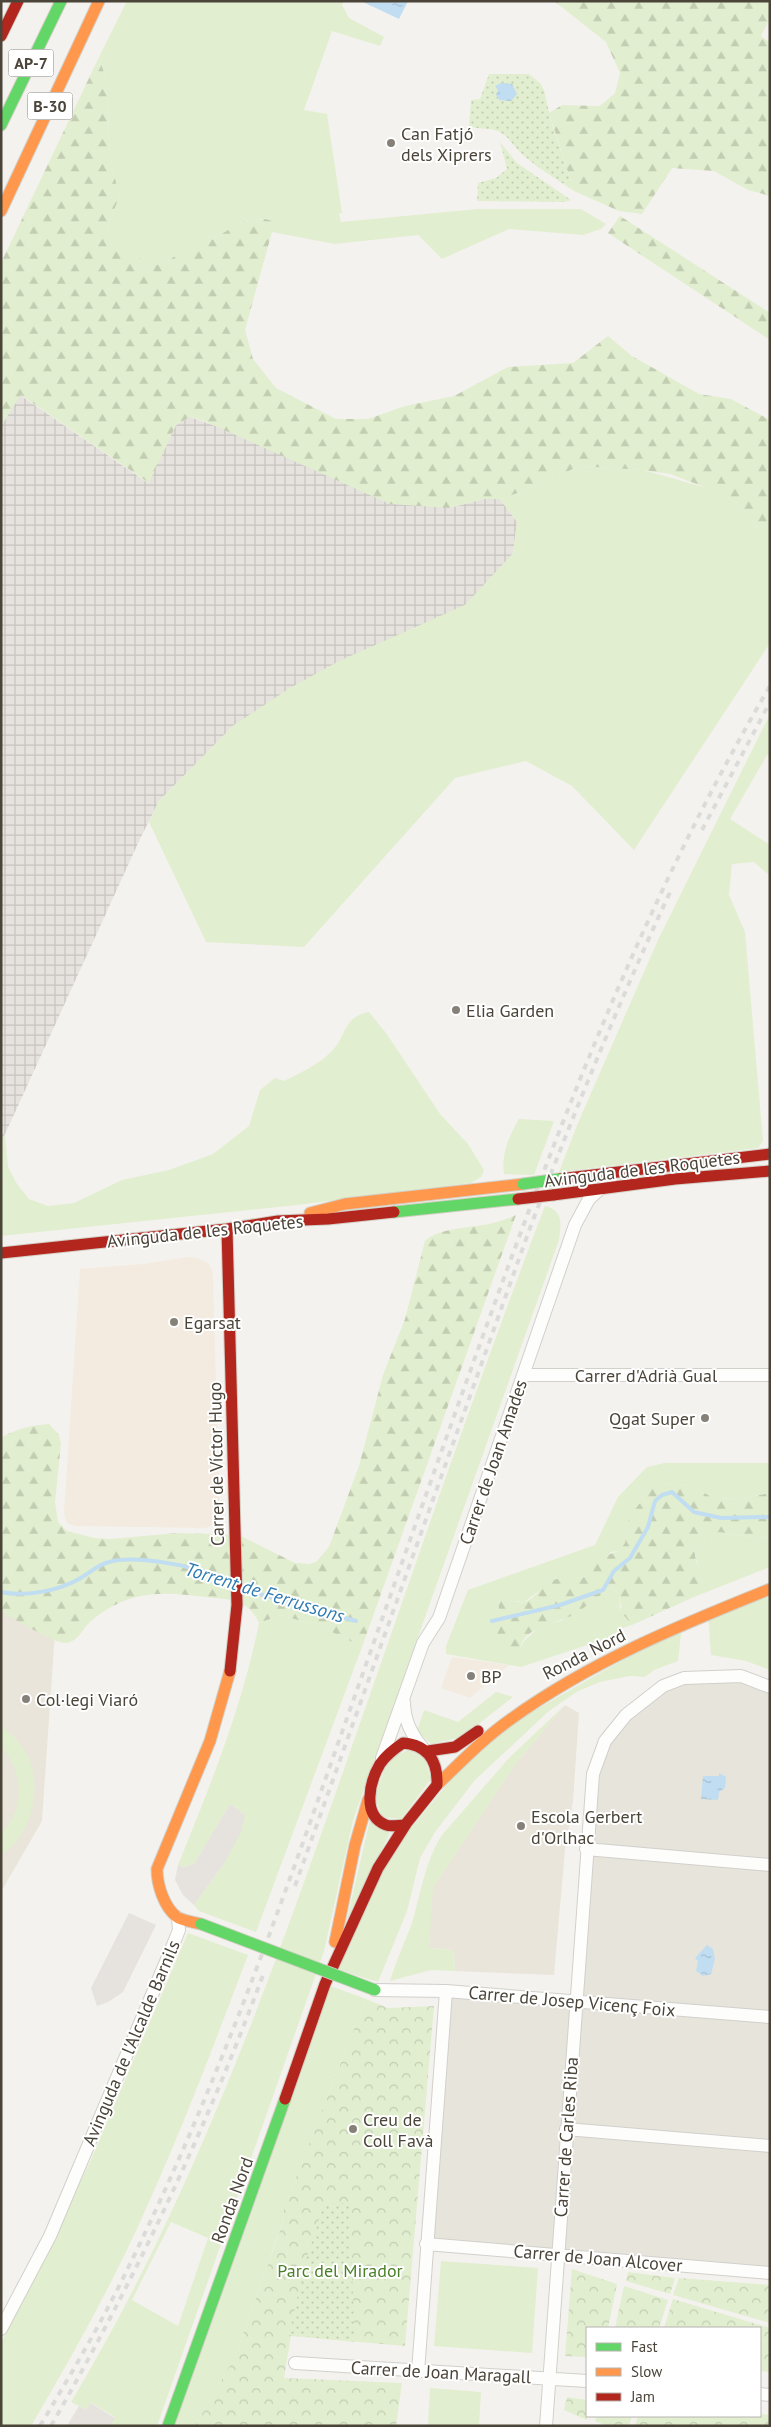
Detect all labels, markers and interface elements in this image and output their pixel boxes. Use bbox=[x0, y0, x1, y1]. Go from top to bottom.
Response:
road number: AP-7 bbox=[8, 49, 54, 76]
road number: B-30 bbox=[28, 92, 72, 120]
place label: Can Fatjó dels Xiprers bbox=[401, 122, 492, 166]
marker: Can Fatjó dels Xiprers bbox=[385, 137, 397, 149]
place label: Elia Garden bbox=[466, 999, 554, 1022]
marker: Elia Garden bbox=[450, 1004, 462, 1016]
street label: Avinguda de les Roquetes bbox=[543, 1146, 741, 1192]
street label: Avinguda de les Roquetes bbox=[106, 1209, 304, 1253]
place label: Egarsat bbox=[184, 1311, 241, 1334]
marker: Egarsat bbox=[168, 1316, 180, 1328]
street label: Carrer d'Adrià Gual bbox=[575, 1364, 718, 1387]
street label: Carrer de Joan Amades bbox=[454, 1376, 532, 1548]
street label: Carrer de Víctor Hugo bbox=[203, 1382, 229, 1546]
place label: Qgat Super bbox=[609, 1407, 695, 1430]
marker: Qgat Super bbox=[699, 1412, 711, 1424]
water label: Torrent de Ferrussons bbox=[182, 1556, 348, 1628]
street label: Ronda Nord bbox=[539, 1623, 629, 1685]
place label: BP bbox=[481, 1665, 502, 1688]
marker: BP bbox=[465, 1670, 477, 1682]
place label: Col·legi Viaró bbox=[36, 1688, 138, 1711]
marker: Col·legi Viaró bbox=[20, 1693, 32, 1705]
place label: Escola Gerbert d'Orlhac bbox=[531, 1805, 642, 1849]
marker: Escola Gerbert d'Orlhac bbox=[515, 1820, 527, 1832]
street label: Avinguda de l'Alcalde Barnils bbox=[77, 1937, 185, 2149]
street label: Carrer de Josep Vicenç Foix bbox=[468, 1980, 676, 2022]
street label: Carrer de Carles Riba bbox=[549, 2056, 583, 2218]
place label: Creu de Coll Favà bbox=[363, 2108, 433, 2152]
marker: Creu de Coll Favà bbox=[347, 2123, 359, 2135]
street label: Ronda Nord bbox=[206, 2154, 258, 2246]
street label: Carrer de Joan Alcover bbox=[513, 2239, 683, 2277]
park label: Parc del Mirador bbox=[277, 2259, 403, 2282]
legend bbox=[586, 2327, 761, 2417]
text: Fast bbox=[631, 2337, 658, 2356]
street label: Carrer de Joan Maragall bbox=[350, 2356, 533, 2388]
text: Slow bbox=[631, 2362, 662, 2381]
text: Jam bbox=[630, 2387, 655, 2406]

